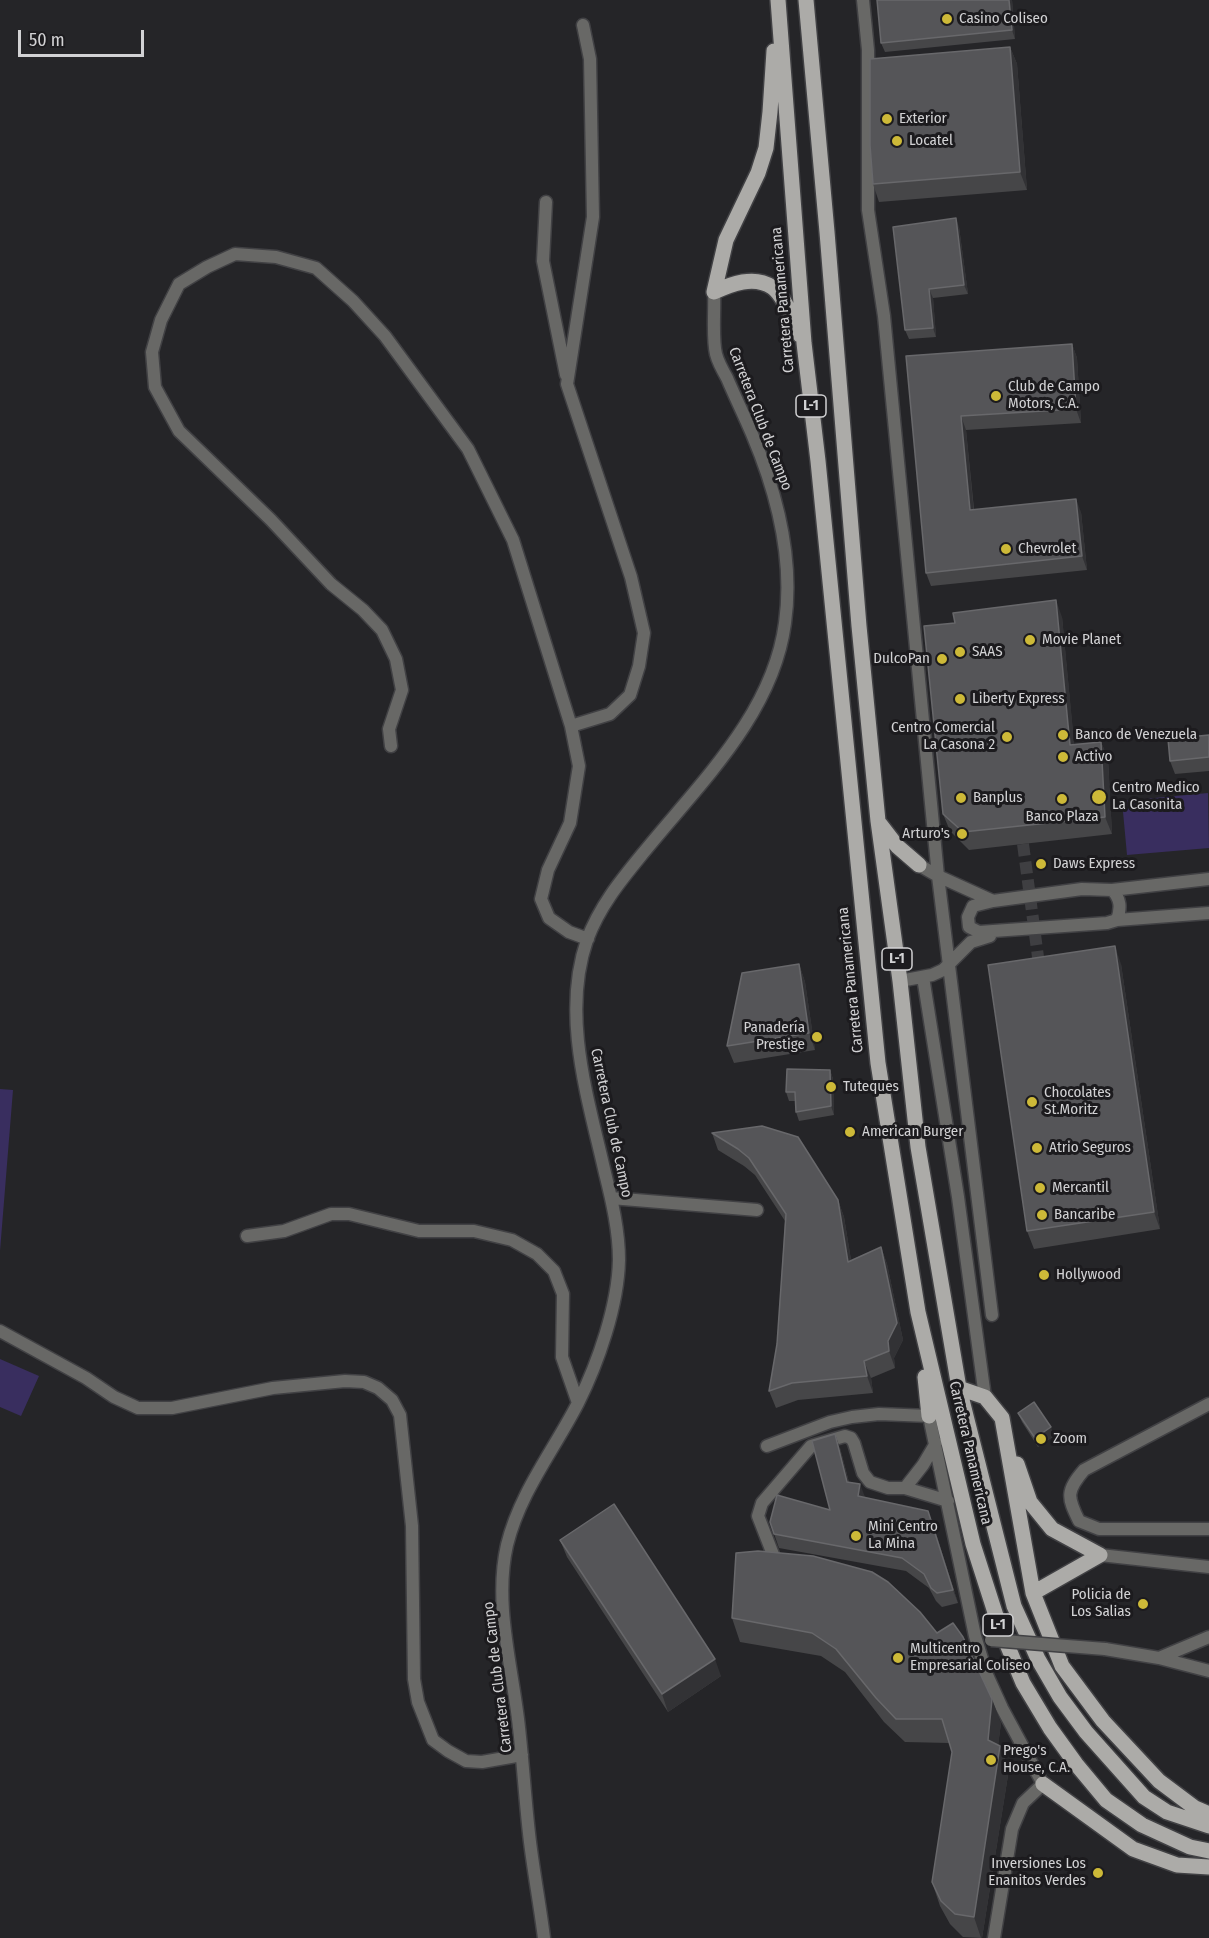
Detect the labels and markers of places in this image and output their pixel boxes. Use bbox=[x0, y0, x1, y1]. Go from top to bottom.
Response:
place label: Casino Coliseo bbox=[959, 10, 1048, 28]
marker: Casino Coliseo bbox=[940, 12, 954, 26]
place label: Exterior bbox=[899, 110, 947, 128]
marker: Exterior bbox=[880, 112, 894, 126]
place label: Locatel bbox=[909, 132, 953, 150]
marker: Locatel bbox=[890, 134, 904, 148]
place label: Club de Campo Motors, C.A. bbox=[1008, 378, 1100, 413]
marker: Club de Campo Motors, C.A. bbox=[989, 389, 1003, 403]
place label: Chevrolet bbox=[1018, 540, 1076, 558]
marker: Chevrolet bbox=[999, 542, 1013, 556]
place label: Movie Planet bbox=[1042, 631, 1121, 649]
marker: Movie Planet bbox=[1023, 633, 1037, 647]
place label: SAAS bbox=[972, 643, 1003, 661]
marker: SAAS bbox=[953, 645, 967, 659]
place label: DulcoPan bbox=[873, 650, 930, 668]
marker: DulcoPan bbox=[935, 652, 949, 666]
place label: Liberty Express bbox=[972, 690, 1065, 708]
marker: Liberty Express bbox=[953, 692, 967, 706]
place label: Centro Comercial La Casona 2 bbox=[891, 719, 995, 754]
place label: Banco de Venezuela bbox=[1075, 726, 1197, 744]
marker: Banco de Venezuela bbox=[1056, 728, 1070, 742]
marker: Centro Comercial La Casona 2 bbox=[1000, 730, 1014, 744]
place label: Activo bbox=[1075, 748, 1112, 766]
marker: Activo bbox=[1056, 750, 1070, 764]
place label: Centro Medico La Casonita bbox=[1112, 779, 1200, 814]
marker: Centro Medico La Casonita bbox=[1090, 788, 1108, 806]
place label: Banplus bbox=[973, 789, 1023, 807]
marker: Banplus bbox=[954, 791, 968, 805]
marker: Banco Plaza bbox=[1055, 792, 1069, 806]
place label: Banco Plaza bbox=[1025, 808, 1099, 826]
place label: Arturo's bbox=[902, 825, 950, 843]
marker: Arturo's bbox=[955, 827, 969, 841]
place label: Daws Express bbox=[1053, 855, 1135, 873]
marker: Daws Express bbox=[1034, 857, 1048, 871]
place label: Panadería Prestige bbox=[744, 1019, 805, 1054]
marker: Panadería Prestige bbox=[810, 1030, 824, 1044]
place label: Tuteques bbox=[843, 1078, 899, 1096]
marker: Tuteques bbox=[824, 1080, 838, 1094]
place label: Chocolates St.Moritz bbox=[1044, 1084, 1111, 1119]
marker: Chocolates St.Moritz bbox=[1025, 1095, 1039, 1109]
place label: American Burger bbox=[862, 1123, 963, 1141]
marker: American Burger bbox=[843, 1125, 857, 1139]
place label: Atrio Seguros bbox=[1049, 1139, 1131, 1157]
marker: Atrio Seguros bbox=[1030, 1141, 1044, 1155]
place label: Mercantil bbox=[1052, 1179, 1109, 1197]
marker: Mercantil bbox=[1033, 1181, 1047, 1195]
place label: Bancaribe bbox=[1054, 1206, 1115, 1224]
marker: Bancaribe bbox=[1035, 1208, 1049, 1222]
place label: Hollywood bbox=[1056, 1266, 1121, 1284]
marker: Hollywood bbox=[1037, 1268, 1051, 1282]
place label: Zoom bbox=[1053, 1430, 1087, 1448]
marker: Zoom bbox=[1034, 1432, 1048, 1446]
place label: Mini Centro La Mina bbox=[868, 1518, 938, 1553]
marker: Mini Centro La Mina bbox=[849, 1529, 863, 1543]
place label: Policia de Los Salias bbox=[1071, 1586, 1131, 1621]
marker: Policia de Los Salias bbox=[1136, 1597, 1150, 1611]
place label: Multicentro Empresarial Coliseo bbox=[910, 1640, 1031, 1675]
marker: Multicentro Empresarial Coliseo bbox=[891, 1651, 905, 1665]
place label: Prego's House, C.A. bbox=[1003, 1742, 1070, 1777]
marker: Prego's House, C.A. bbox=[984, 1753, 998, 1767]
place label: Inversiones Los Enanitos Verdes bbox=[988, 1855, 1086, 1890]
marker: Inversiones Los Enanitos Verdes bbox=[1091, 1866, 1105, 1880]

